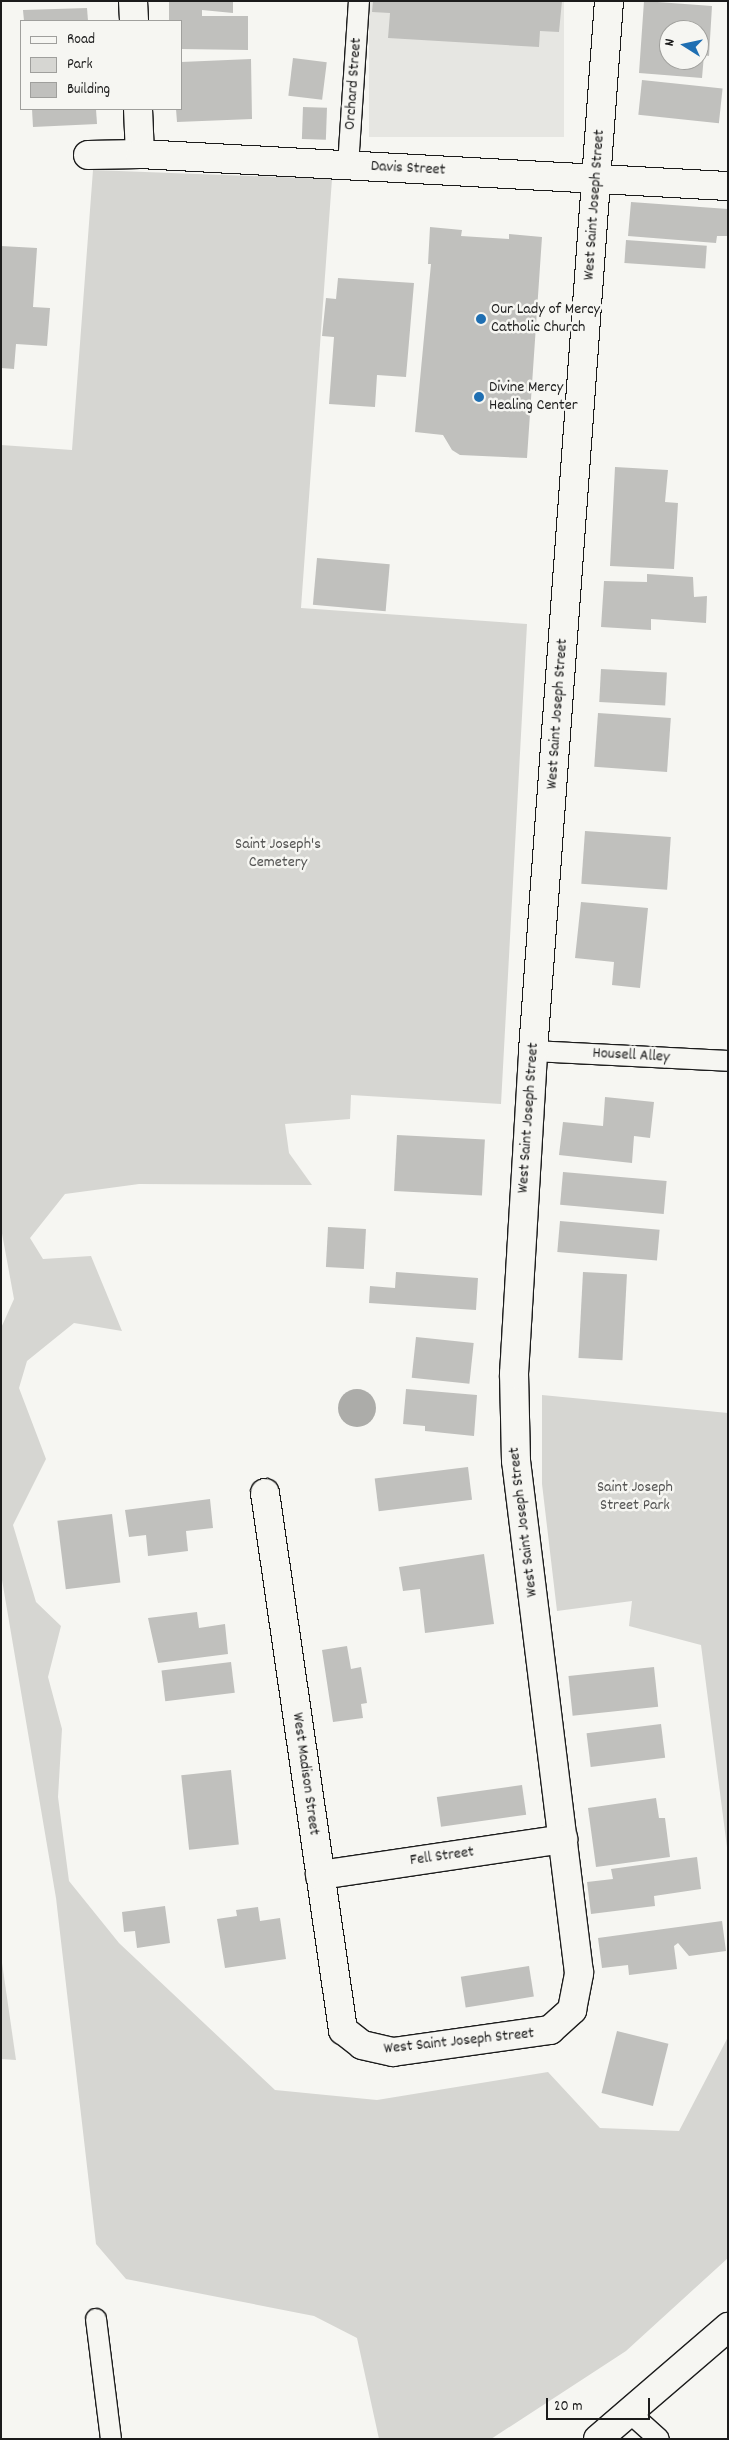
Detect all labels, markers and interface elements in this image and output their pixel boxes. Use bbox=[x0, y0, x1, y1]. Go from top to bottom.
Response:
legend bbox=[20, 20, 182, 110]
north arrow bbox=[659, 20, 709, 70]
text: Road bbox=[67, 29, 95, 51]
street label: Orchard Street bbox=[341, 37, 367, 131]
text: N bbox=[660, 37, 681, 48]
text: Park bbox=[67, 54, 93, 76]
text: Building bbox=[67, 79, 110, 101]
street label: West Saint Joseph Street bbox=[580, 129, 610, 281]
street label: Davis Street bbox=[370, 157, 446, 181]
place label: Our Lady of Mercy Catholic Church bbox=[491, 300, 600, 338]
marker: Our Lady of Mercy Catholic Church bbox=[475, 313, 487, 325]
place label: Divine Mercy Healing Center bbox=[489, 378, 578, 416]
marker: Divine Mercy Healing Center bbox=[473, 391, 485, 403]
street label: West Saint Joseph Street bbox=[543, 638, 573, 790]
park label: Saint Joseph's Cemetery bbox=[235, 835, 321, 873]
street label: West Saint Joseph Street bbox=[514, 1042, 544, 1194]
street label: Housell Alley bbox=[592, 1044, 670, 1068]
street label: West Saint Joseph Street bbox=[505, 1446, 543, 1598]
park label: Saint Joseph Street Park bbox=[597, 1478, 673, 1516]
street label: West Madison Street bbox=[287, 1711, 323, 1837]
street label: Fell Street bbox=[409, 1843, 475, 1871]
street label: West Saint Joseph Street bbox=[383, 2025, 535, 2059]
scale bar bbox=[549, 2388, 653, 2420]
text: 20 m bbox=[554, 2396, 582, 2418]

